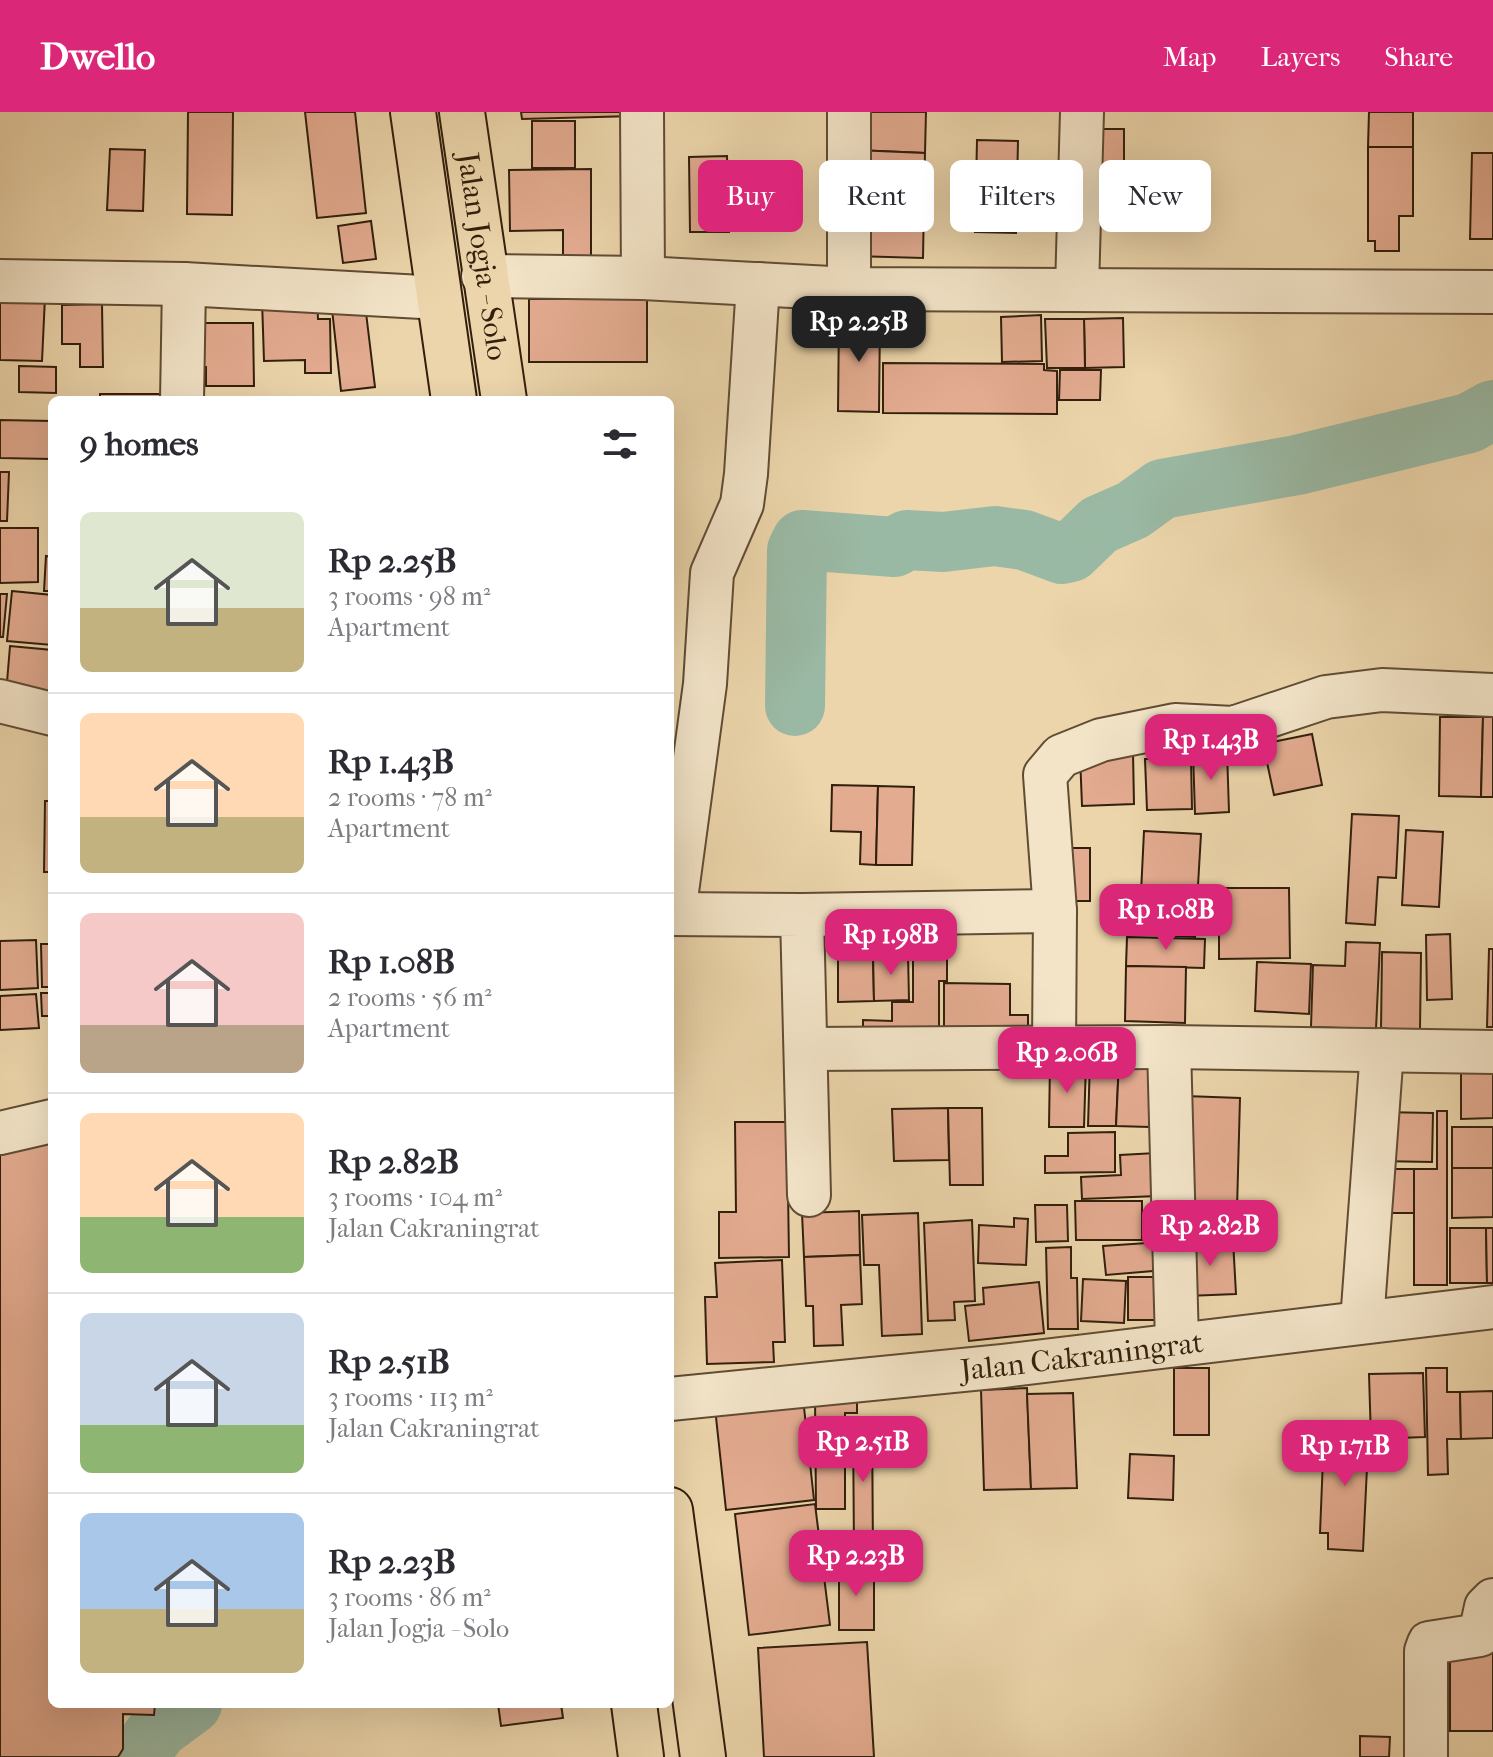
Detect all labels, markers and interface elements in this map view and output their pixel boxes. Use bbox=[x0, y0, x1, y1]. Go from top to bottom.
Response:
text: Dwello bbox=[40, 34, 155, 79]
text: Map bbox=[1163, 40, 1216, 73]
text: Layers bbox=[1260, 40, 1340, 73]
text: Share bbox=[1384, 40, 1453, 73]
street label: Jalan Jogja - Solo bbox=[450, 148, 515, 363]
chip: Buy bbox=[698, 160, 803, 232]
chip: Rent bbox=[819, 160, 934, 232]
chip: Filters bbox=[950, 160, 1083, 232]
chip: New bbox=[1099, 160, 1211, 232]
pin: Rp 2.25B bbox=[776, 296, 942, 364]
text: Rp 2.25B bbox=[810, 306, 908, 337]
icon: filters bbox=[598, 422, 642, 466]
text: 9 homes bbox=[80, 424, 199, 464]
text: Rp 2.25B bbox=[328, 541, 457, 581]
icon: home bbox=[144, 544, 240, 640]
text: 3 rooms · 98 m² bbox=[328, 581, 490, 612]
text: Apartment bbox=[328, 612, 450, 643]
pin: Rp 1.43B bbox=[1128, 714, 1294, 782]
text: Rp 1.43B bbox=[1163, 724, 1259, 755]
text: Rp 1.43B bbox=[328, 742, 454, 782]
icon: home bbox=[144, 745, 240, 841]
text: 2 rooms · 78 m² bbox=[328, 782, 492, 813]
text: Apartment bbox=[328, 813, 450, 844]
pin: Rp 1.08B bbox=[1083, 884, 1249, 952]
text: Rp 1.08B bbox=[1117, 894, 1215, 925]
pin: Rp 1.98B bbox=[808, 909, 974, 977]
text: Rp 1.98B bbox=[843, 919, 939, 950]
text: Rp 1.08B bbox=[328, 942, 455, 982]
icon: home bbox=[144, 945, 240, 1041]
text: 2 rooms · 56 m² bbox=[328, 982, 492, 1013]
text: Apartment bbox=[328, 1013, 450, 1044]
pin: Rp 2.06B bbox=[984, 1027, 1150, 1095]
text: Rp 2.06B bbox=[1016, 1037, 1118, 1068]
text: Rp 2.82B bbox=[328, 1142, 459, 1182]
icon: home bbox=[144, 1145, 240, 1241]
text: 3 rooms · 104 m² bbox=[328, 1182, 502, 1213]
pin: Rp 2.82B bbox=[1127, 1200, 1293, 1268]
text: Rp 2.82B bbox=[1160, 1210, 1260, 1241]
text: Jalan Cakraningrat bbox=[328, 1213, 540, 1244]
street label: Jalan Cakraningrat bbox=[957, 1325, 1205, 1388]
text: Rp 2.51B bbox=[328, 1342, 450, 1382]
icon: home bbox=[144, 1345, 240, 1441]
text: 3 rooms · 113 m² bbox=[328, 1382, 493, 1413]
text: Jalan Cakraningrat bbox=[328, 1413, 540, 1444]
pin: Rp 2.51B bbox=[780, 1416, 946, 1484]
pin: Rp 1.71B bbox=[1262, 1420, 1428, 1488]
text: Rp 2.51B bbox=[816, 1426, 910, 1457]
text: Rp 1.71B bbox=[1300, 1430, 1390, 1461]
pin: Rp 2.23B bbox=[773, 1530, 939, 1598]
text: Rp 2.23B bbox=[807, 1540, 905, 1571]
text: Rp 2.23B bbox=[328, 1542, 456, 1582]
icon: home bbox=[144, 1545, 240, 1641]
text: 3 rooms · 86 m² bbox=[328, 1582, 491, 1613]
text: Jalan Jogja - Solo bbox=[328, 1613, 509, 1644]

